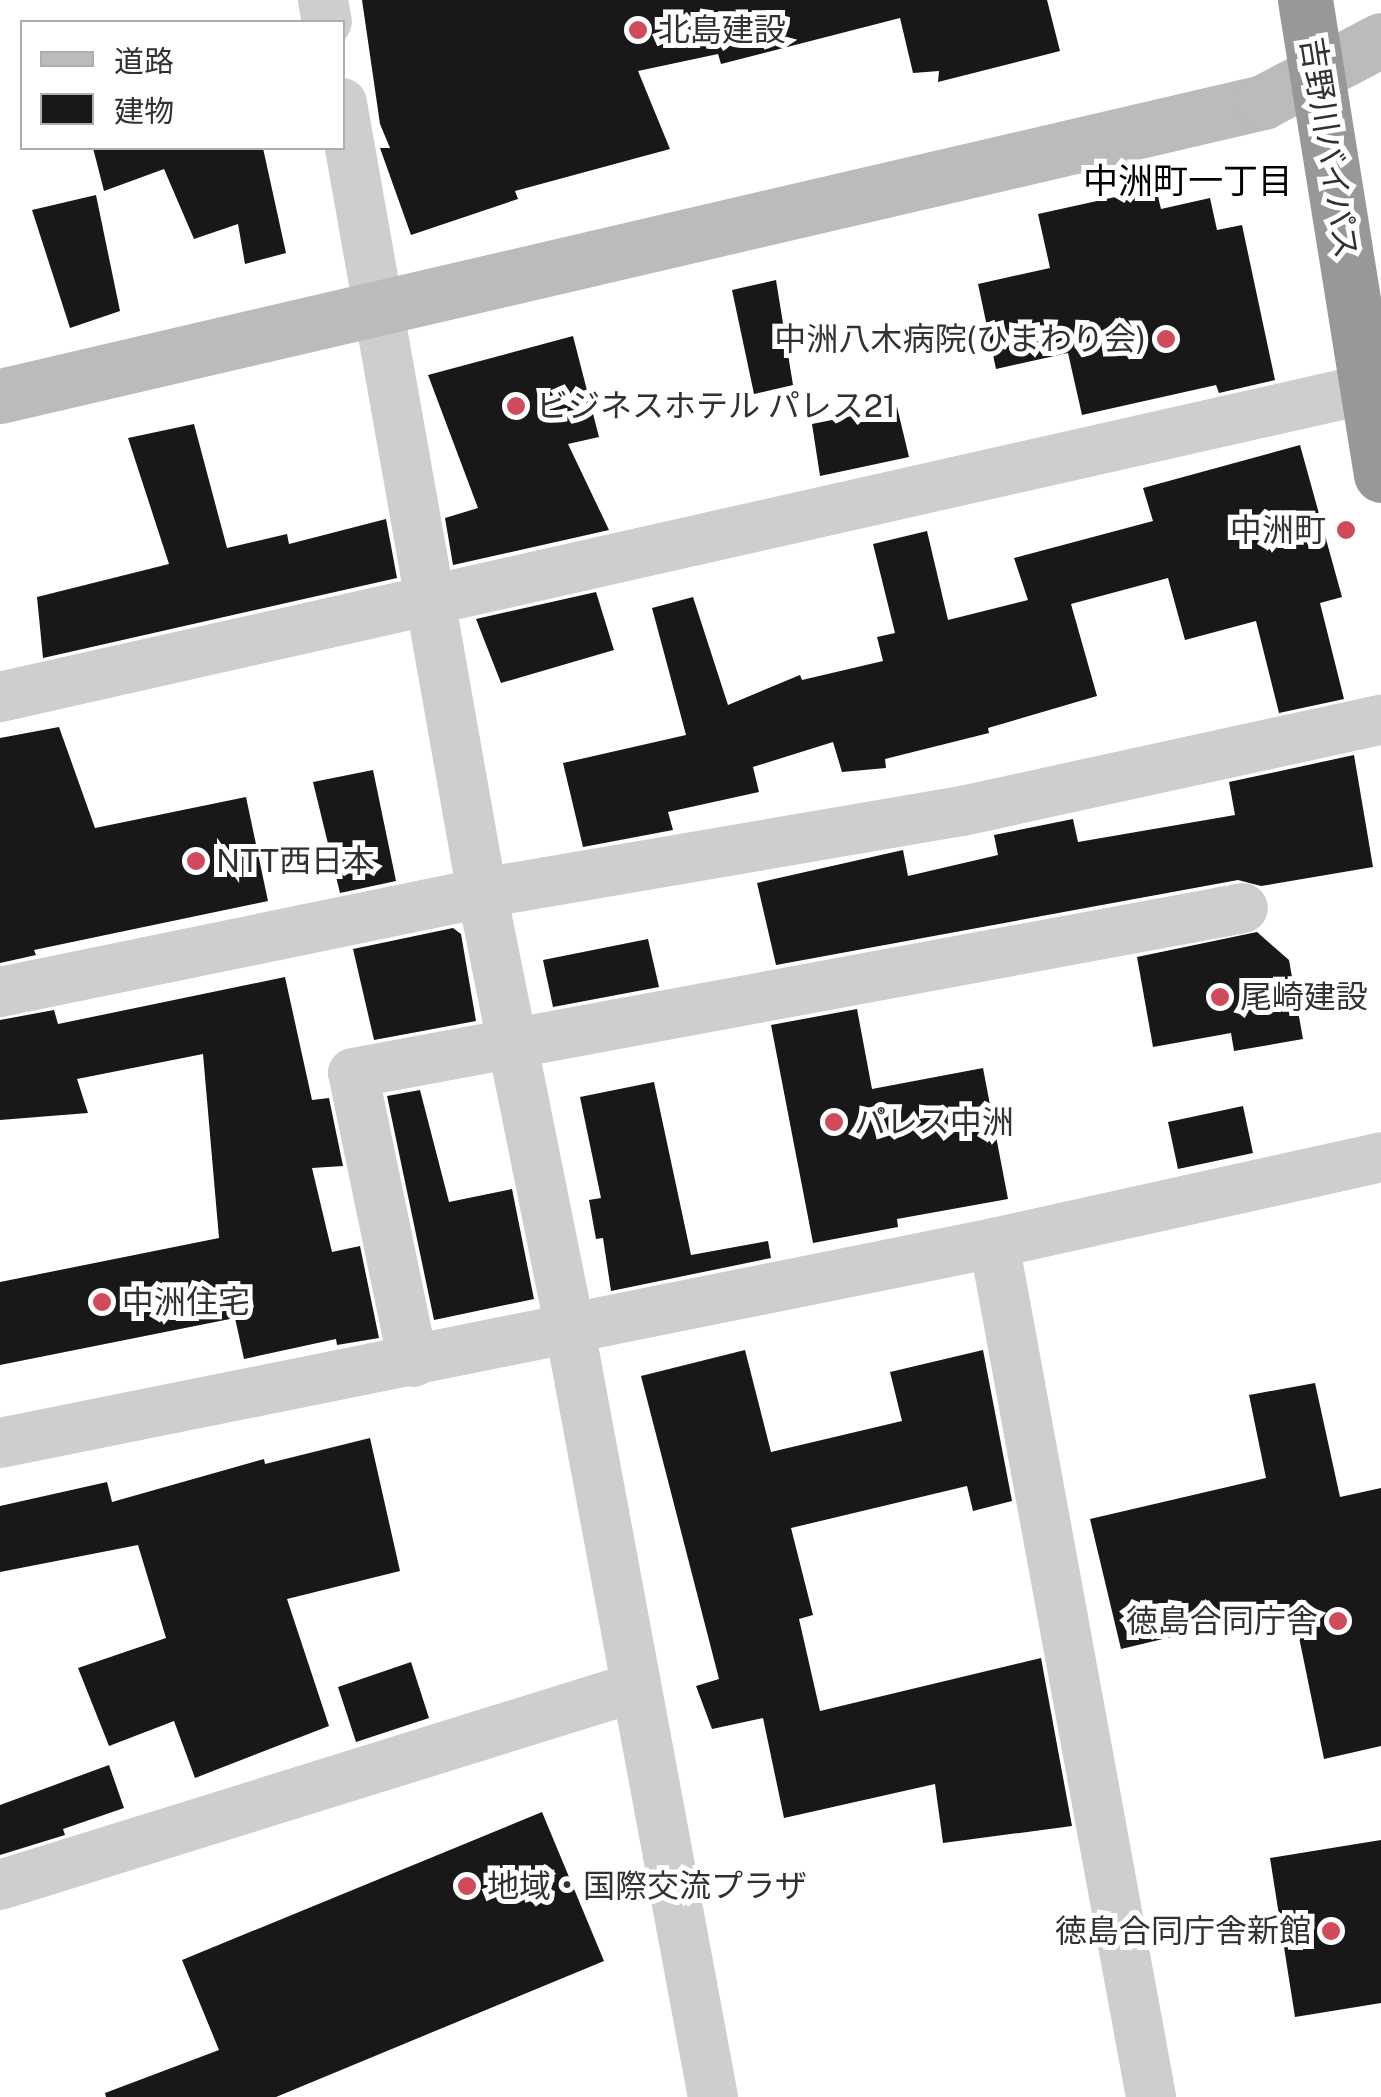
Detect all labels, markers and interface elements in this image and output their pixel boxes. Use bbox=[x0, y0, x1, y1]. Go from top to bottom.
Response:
place label: 北島建設 bbox=[658, 11, 786, 49]
marker: 北島建設 bbox=[627, 19, 649, 41]
legend bbox=[20, 20, 345, 150]
street label: 吉野川バイパス bbox=[1293, 34, 1365, 262]
text: 道路 bbox=[114, 43, 174, 79]
text: 建物 bbox=[114, 93, 174, 129]
district label: 中洲町一丁目 bbox=[1083, 160, 1293, 202]
place label: 中洲八木病院(ひまわり会) bbox=[774, 320, 1146, 358]
marker: 中洲八木病院(ひまわり会) bbox=[1155, 328, 1177, 350]
place label: ビジネスホテル パレス21 bbox=[536, 387, 896, 425]
marker: ビジネスホテル パレス21 bbox=[505, 395, 527, 417]
place label: 中洲町 bbox=[1230, 511, 1326, 549]
marker: 中洲町 bbox=[1335, 519, 1357, 541]
place label: NTT西日本 bbox=[216, 842, 375, 880]
marker: NTT西日本 bbox=[185, 850, 207, 872]
place label: 尾崎建設 bbox=[1240, 978, 1368, 1016]
marker: 尾崎建設 bbox=[1209, 986, 1231, 1008]
place label: パレス中洲 bbox=[854, 1103, 1014, 1141]
marker: パレス中洲 bbox=[823, 1111, 845, 1133]
place label: 中洲住宅 bbox=[122, 1283, 250, 1321]
marker: 中洲住宅 bbox=[91, 1291, 113, 1313]
place label: 徳島合同庁舎 bbox=[1126, 1602, 1318, 1640]
marker: 徳島合同庁舎 bbox=[1327, 1610, 1349, 1632]
place label: 地域・国際交流プラザ bbox=[487, 1867, 807, 1905]
marker: 地域・国際交流プラザ bbox=[456, 1875, 478, 1897]
place label: 徳島合同庁舎新館 bbox=[1055, 1912, 1311, 1950]
marker: 徳島合同庁舎新館 bbox=[1320, 1920, 1342, 1942]

